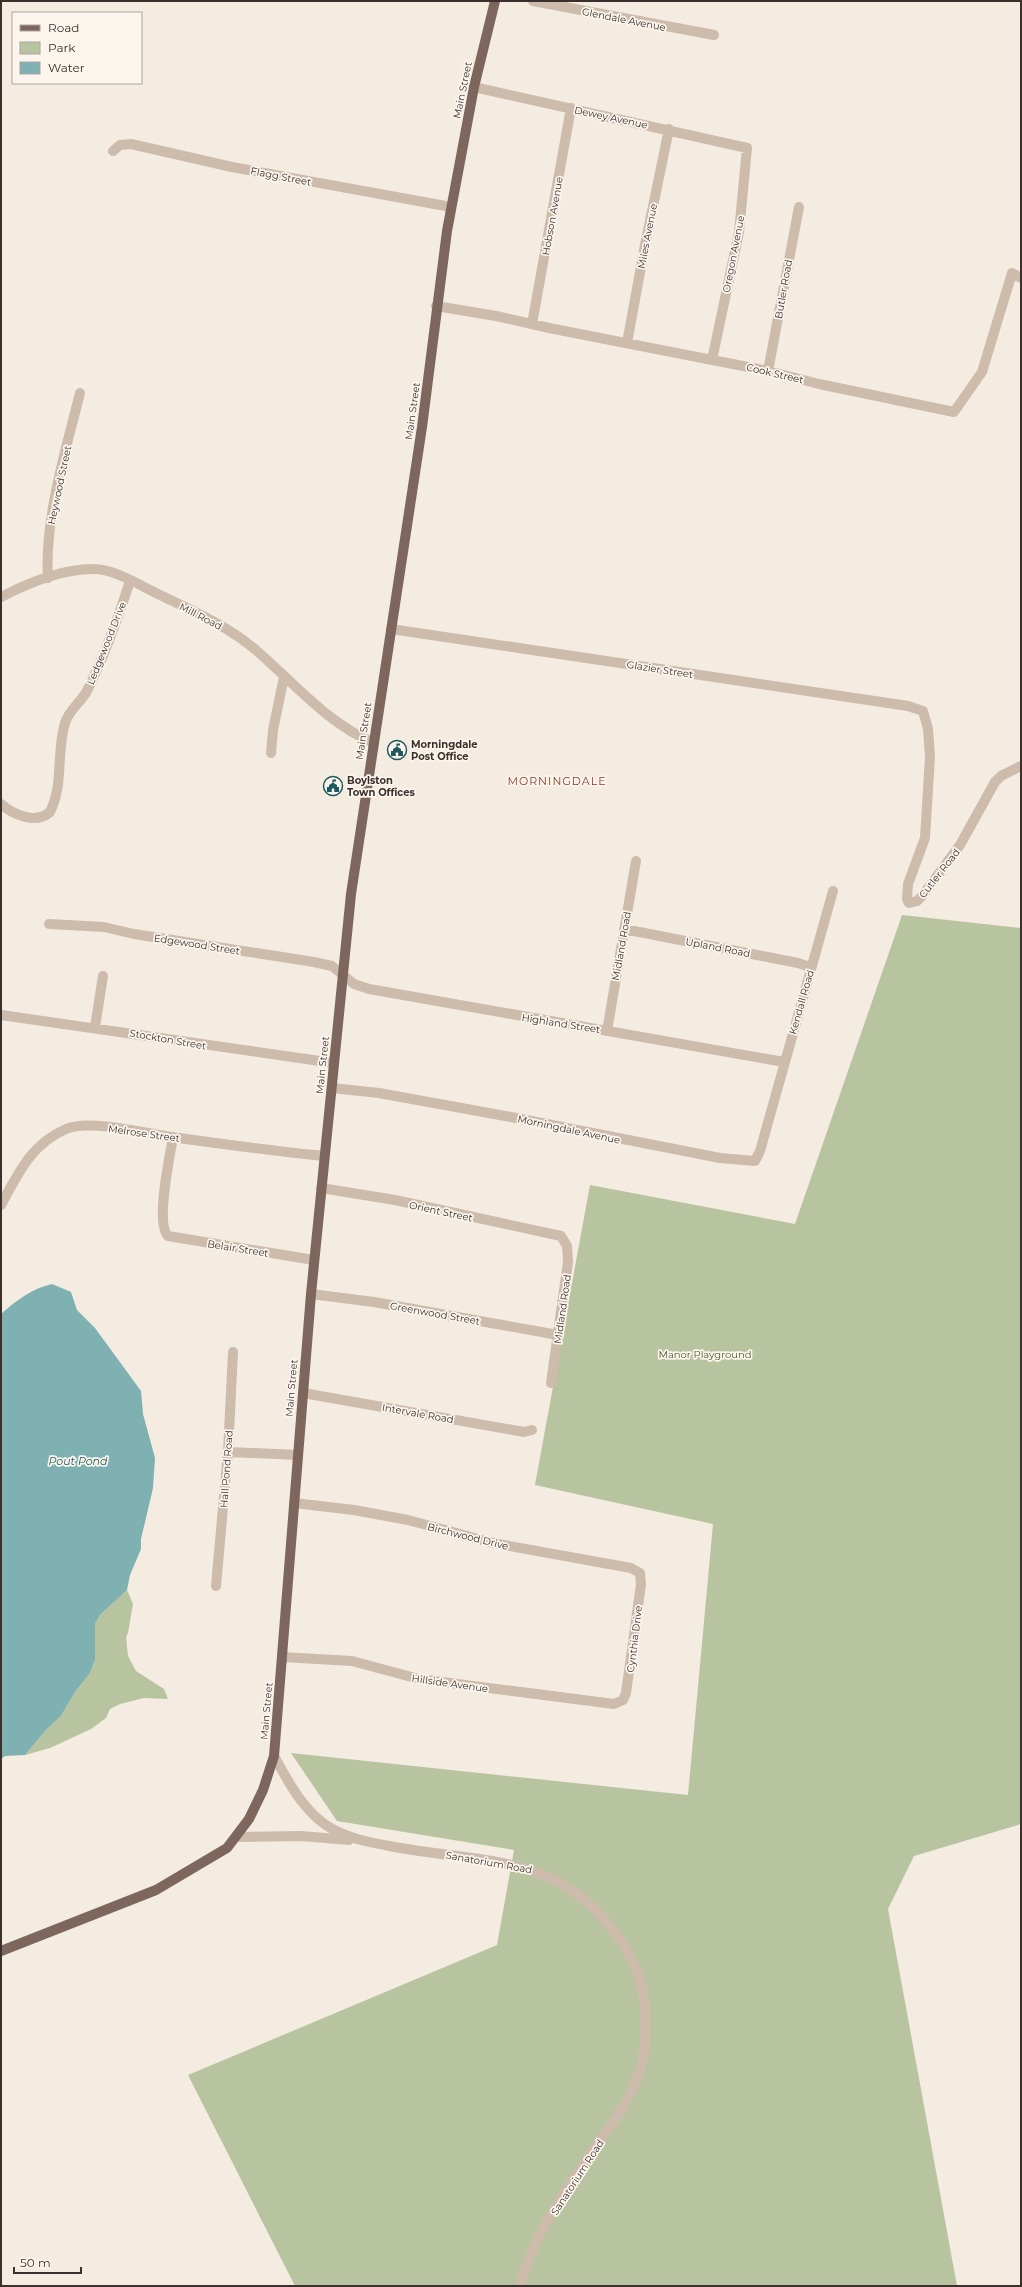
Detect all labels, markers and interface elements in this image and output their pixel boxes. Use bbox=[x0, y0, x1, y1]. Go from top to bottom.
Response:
street label: Glendale Avenue bbox=[581, 5, 667, 34]
legend bbox=[12, 12, 142, 84]
text: Road bbox=[48, 20, 79, 35]
text: Park bbox=[48, 40, 76, 55]
text: Water bbox=[48, 60, 85, 75]
street label: Main Street bbox=[450, 61, 475, 120]
street label: Dewey Avenue bbox=[573, 103, 649, 132]
street label: Flagg Street bbox=[249, 164, 312, 189]
street label: Hobson Avenue bbox=[539, 176, 566, 256]
street label: Miles Avenue bbox=[635, 202, 660, 270]
street label: Oregon Avenue bbox=[720, 214, 747, 294]
street label: Butler Road bbox=[772, 258, 795, 320]
street label: Cook Street bbox=[745, 361, 805, 386]
street label: Main Street bbox=[402, 382, 423, 441]
street label: Heywood Street bbox=[45, 444, 74, 526]
street label: Ledgewood Drive bbox=[84, 600, 129, 687]
street label: Mill Road bbox=[177, 600, 224, 633]
street label: Glazier Street bbox=[626, 658, 694, 681]
street label: Main Street bbox=[353, 702, 374, 761]
place label: Morningdale Post Office bbox=[411, 738, 478, 763]
public building icon: Morningdale Post Office bbox=[386, 739, 408, 761]
place label: Boylston Town Offices bbox=[347, 774, 416, 799]
district label: MORNINGDALE bbox=[507, 774, 607, 788]
public building icon: Boylston Town Offices bbox=[322, 775, 344, 797]
street label: Cutler Road bbox=[916, 846, 963, 901]
street label: Midland Road bbox=[609, 911, 634, 982]
street label: Edgewood Street bbox=[153, 931, 241, 958]
street label: Upland Road bbox=[684, 935, 751, 960]
street label: Kendall Road bbox=[786, 968, 817, 1036]
street label: Highland Street bbox=[521, 1011, 601, 1036]
street label: Stockton Street bbox=[129, 1026, 207, 1053]
street label: Main Street bbox=[313, 1036, 332, 1094]
street label: Morningdale Avenue bbox=[516, 1112, 621, 1147]
street label: Melrose Street bbox=[107, 1122, 181, 1145]
street label: Orient Street bbox=[408, 1198, 474, 1225]
street label: Belair Street bbox=[206, 1237, 269, 1260]
street label: Midland Road bbox=[551, 1274, 574, 1345]
street label: Greenwood Street bbox=[389, 1299, 481, 1328]
park label: Manor Playground bbox=[658, 1348, 752, 1361]
street label: Main Street bbox=[283, 1359, 300, 1417]
street label: Intervale Road bbox=[381, 1401, 455, 1426]
street label: Hall Pond Road bbox=[217, 1430, 236, 1508]
water label: Pout Pond bbox=[49, 1454, 108, 1468]
street label: Birchwood Drive bbox=[426, 1520, 510, 1553]
street label: Cynthia Drive bbox=[624, 1605, 645, 1673]
street label: Hillside Avenue bbox=[411, 1672, 489, 1695]
street label: Main Street bbox=[258, 1682, 275, 1740]
street label: Sanatorium Road bbox=[445, 1848, 533, 1876]
street label: Sanatorium Road bbox=[548, 2137, 607, 2218]
scale bar bbox=[14, 2249, 81, 2275]
text: 50 m bbox=[20, 2255, 51, 2270]

